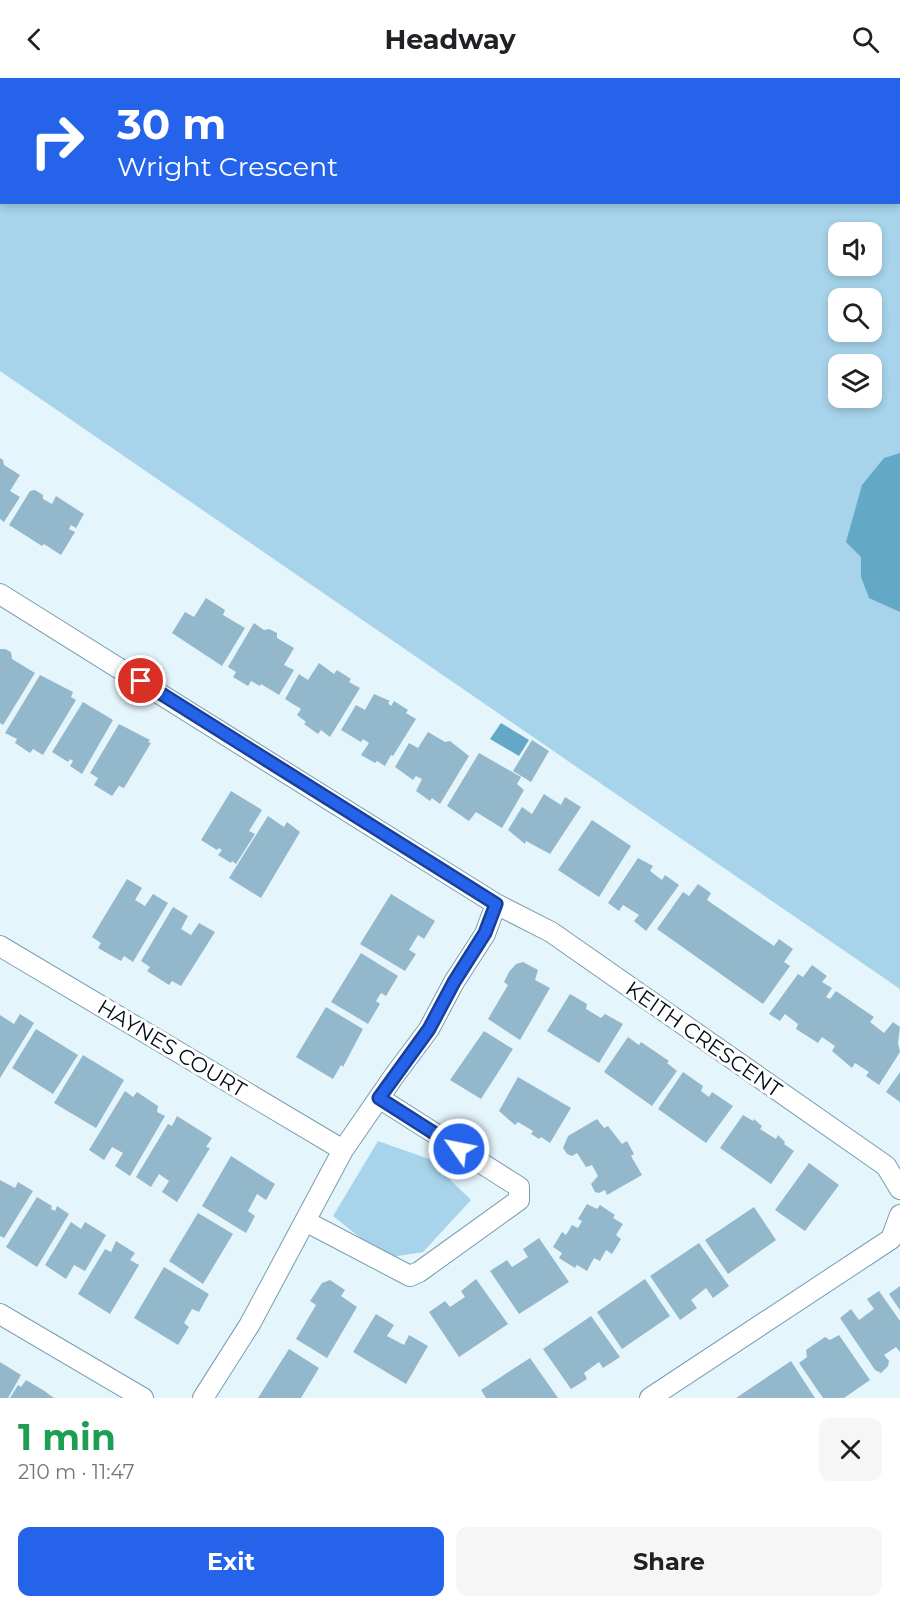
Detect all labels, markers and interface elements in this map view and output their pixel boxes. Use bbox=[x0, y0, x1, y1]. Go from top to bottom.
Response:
icon: back bbox=[18, 23, 51, 56]
text: Headway bbox=[384, 23, 516, 56]
icon: search bbox=[849, 23, 882, 56]
text: 30 m bbox=[117, 98, 226, 150]
icon: right bbox=[18, 102, 96, 180]
text: Wright Crescent bbox=[117, 150, 338, 183]
map controls bbox=[828, 222, 882, 408]
button: sound bbox=[828, 222, 882, 276]
button: search bbox=[828, 288, 882, 342]
button: layers bbox=[828, 354, 882, 408]
pin bbox=[115, 655, 166, 706]
icon: arrive bbox=[124, 664, 157, 697]
street label: KEITH CRESCENT bbox=[621, 976, 787, 1102]
street label: HAYNES COURT bbox=[93, 994, 251, 1102]
position arrow bbox=[427, 1117, 491, 1181]
text: 1 min bbox=[18, 1415, 116, 1459]
button: close bbox=[819, 1418, 882, 1481]
text: 210 m · 11:47 bbox=[18, 1460, 134, 1484]
button: Exit bbox=[18, 1527, 444, 1596]
button: Share bbox=[456, 1527, 882, 1596]

